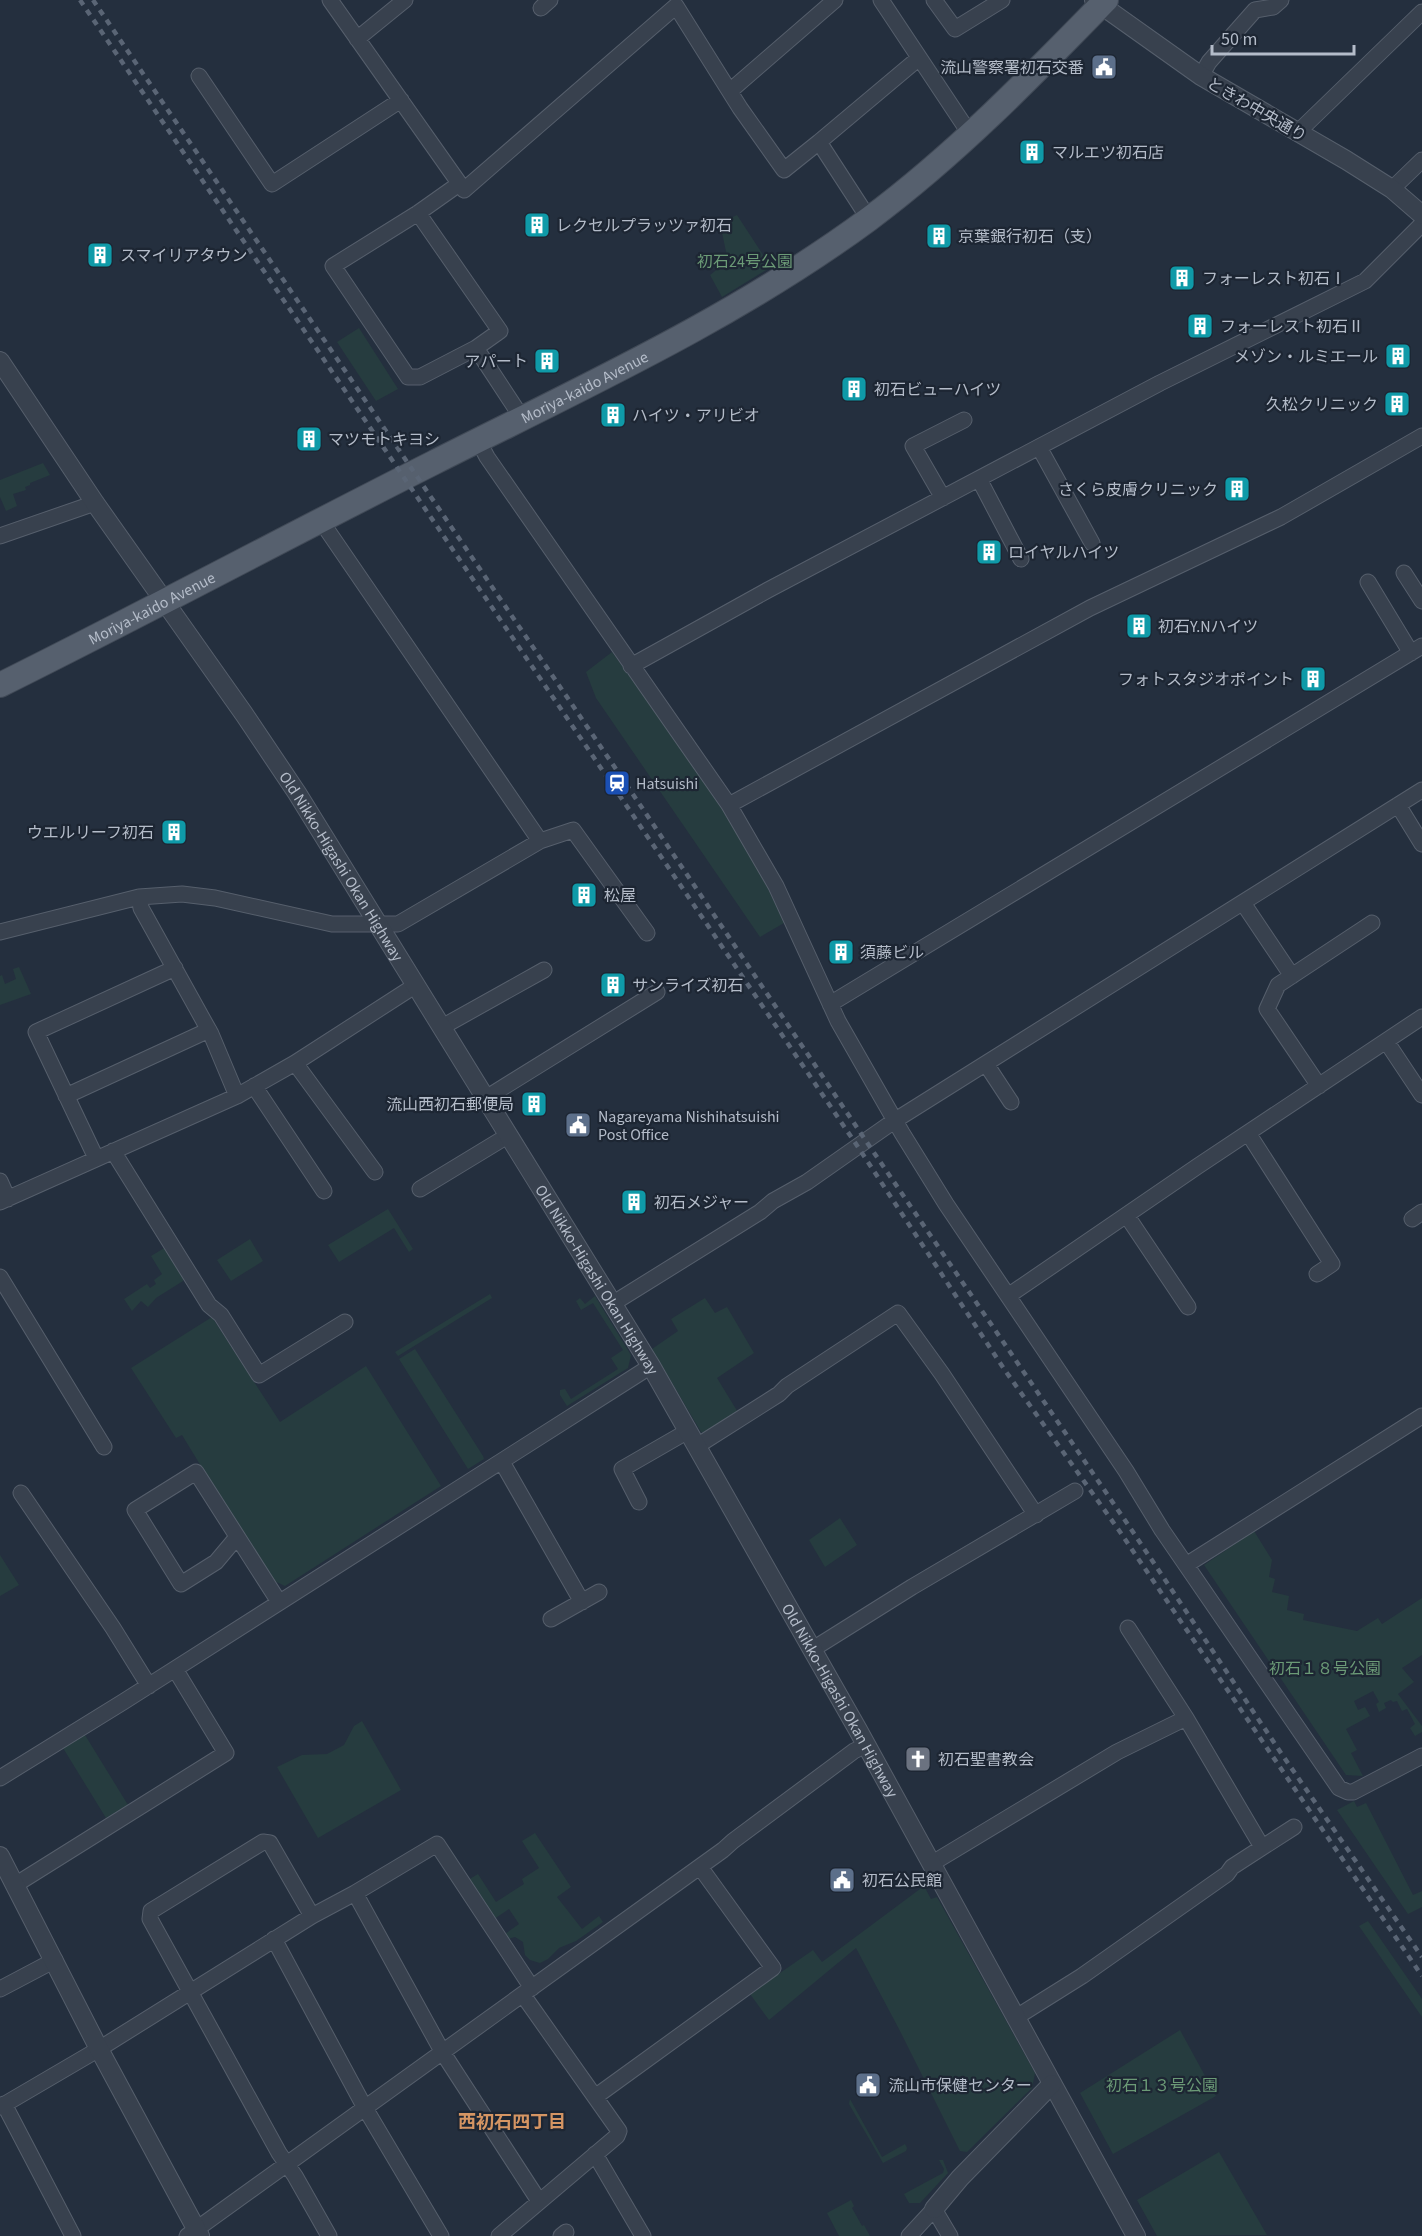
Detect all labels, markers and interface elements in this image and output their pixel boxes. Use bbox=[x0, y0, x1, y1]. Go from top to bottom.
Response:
scale bar bbox=[1212, 18, 1354, 56]
text: 50 m bbox=[1221, 27, 1257, 52]
public building icon: 流山警察署初石交番 bbox=[1089, 52, 1119, 82]
place label: 流山警察署初石交番 bbox=[940, 57, 1084, 79]
street label: ときわ中央通り bbox=[1202, 72, 1311, 147]
building icon: マルエツ初石店 bbox=[1017, 137, 1047, 167]
place label: マルエツ初石店 bbox=[1052, 142, 1164, 164]
building icon: レクセルプラッツァ初石 bbox=[522, 210, 552, 240]
place label: レクセルプラッツァ初石 bbox=[556, 215, 732, 237]
building icon: 京葉銀行初石（支） bbox=[924, 221, 954, 251]
place label: 京葉銀行初石（支） bbox=[958, 226, 1102, 248]
building icon: スマイリアタウン bbox=[85, 240, 115, 270]
place label: スマイリアタウン bbox=[120, 245, 248, 267]
park label: 初石24号公園 bbox=[697, 251, 793, 273]
building icon: フォーレスト初石Ⅰ bbox=[1167, 263, 1197, 293]
place label: フォーレスト初石Ⅰ bbox=[1202, 268, 1346, 290]
building icon: フォーレスト初石Ⅱ bbox=[1185, 311, 1215, 341]
place label: フォーレスト初石Ⅱ bbox=[1220, 316, 1364, 338]
building icon: メゾン・ルミエール bbox=[1383, 341, 1413, 371]
street label: Moriya-kaido Avenue bbox=[517, 346, 652, 429]
building icon: アパート bbox=[532, 346, 562, 376]
place label: メゾン・ルミエール bbox=[1234, 346, 1378, 368]
place label: アパート bbox=[464, 351, 528, 373]
building icon: 初石ビューハイツ bbox=[839, 374, 869, 404]
place label: 初石ビューハイツ bbox=[874, 379, 1001, 401]
building icon: 久松クリニック bbox=[1382, 389, 1412, 419]
place label: 久松クリニック bbox=[1266, 394, 1378, 416]
building icon: ハイツ・アリビオ bbox=[598, 400, 628, 430]
place label: ハイツ・アリビオ bbox=[632, 405, 760, 427]
building icon: マツモトキヨシ bbox=[294, 424, 324, 454]
place label: マツモトキヨシ bbox=[328, 429, 440, 451]
building icon: さくら皮膚クリニック bbox=[1222, 474, 1252, 504]
place label: さくら皮膚クリニック bbox=[1058, 479, 1218, 501]
building icon: ロイヤルハイツ bbox=[974, 537, 1004, 567]
place label: ロイヤルハイツ bbox=[1008, 542, 1119, 564]
street label: Moriya-kaido Avenue bbox=[85, 567, 219, 651]
building icon: 初石Y.Nハイツ bbox=[1124, 611, 1154, 641]
place label: 初石Y.Nハイツ bbox=[1158, 616, 1258, 638]
building icon: フォトスタジオポイント bbox=[1298, 664, 1328, 694]
place label: フォトスタジオポイント bbox=[1118, 669, 1294, 691]
street label: Old Nikko-Higashi Okan Highway bbox=[274, 767, 409, 966]
station icon: Hatsuishi bbox=[602, 768, 632, 798]
place label: Hatsuishi bbox=[636, 773, 698, 795]
building icon: ウエルリーフ初石 bbox=[159, 817, 189, 847]
place label: ウエルリーフ初石 bbox=[27, 822, 154, 844]
building icon: 松屋 bbox=[569, 880, 599, 910]
place label: 松屋 bbox=[604, 885, 636, 907]
building icon: 須藤ビル bbox=[826, 937, 856, 967]
place label: 須藤ビル bbox=[860, 942, 924, 964]
building icon: サンライズ初石 bbox=[598, 970, 628, 1000]
place label: サンライズ初石 bbox=[632, 975, 744, 997]
building icon: 流山西初石郵便局 bbox=[519, 1089, 549, 1119]
place label: 流山西初石郵便局 bbox=[386, 1094, 514, 1116]
place label: Nagareyama Nishihatsuishi Post Office bbox=[598, 1106, 780, 1146]
public building icon: Nagareyama Nishihatsuishi Post Office bbox=[563, 1110, 593, 1140]
street label: Old Nikko-Higashi Okan Highway bbox=[530, 1181, 664, 1379]
building icon: 初石メジャー bbox=[619, 1187, 649, 1217]
place label: 初石メジャー bbox=[654, 1192, 749, 1214]
street label: Old Nikko-Higashi Okan Highway bbox=[776, 1599, 903, 1802]
park label: 初石１８号公園 bbox=[1269, 1658, 1381, 1680]
church icon: 初石聖書教会 bbox=[903, 1744, 933, 1774]
place label: 初石聖書教会 bbox=[938, 1749, 1034, 1771]
public building icon: 初石公民館 bbox=[827, 1865, 857, 1895]
place label: 初石公民館 bbox=[862, 1870, 942, 1892]
public building icon: 流山市保健センター bbox=[853, 2070, 883, 2100]
place label: 流山市保健センター bbox=[888, 2075, 1032, 2097]
park label: 初石１３号公園 bbox=[1106, 2075, 1218, 2097]
district label: 西初石四丁目 bbox=[458, 2110, 566, 2135]

